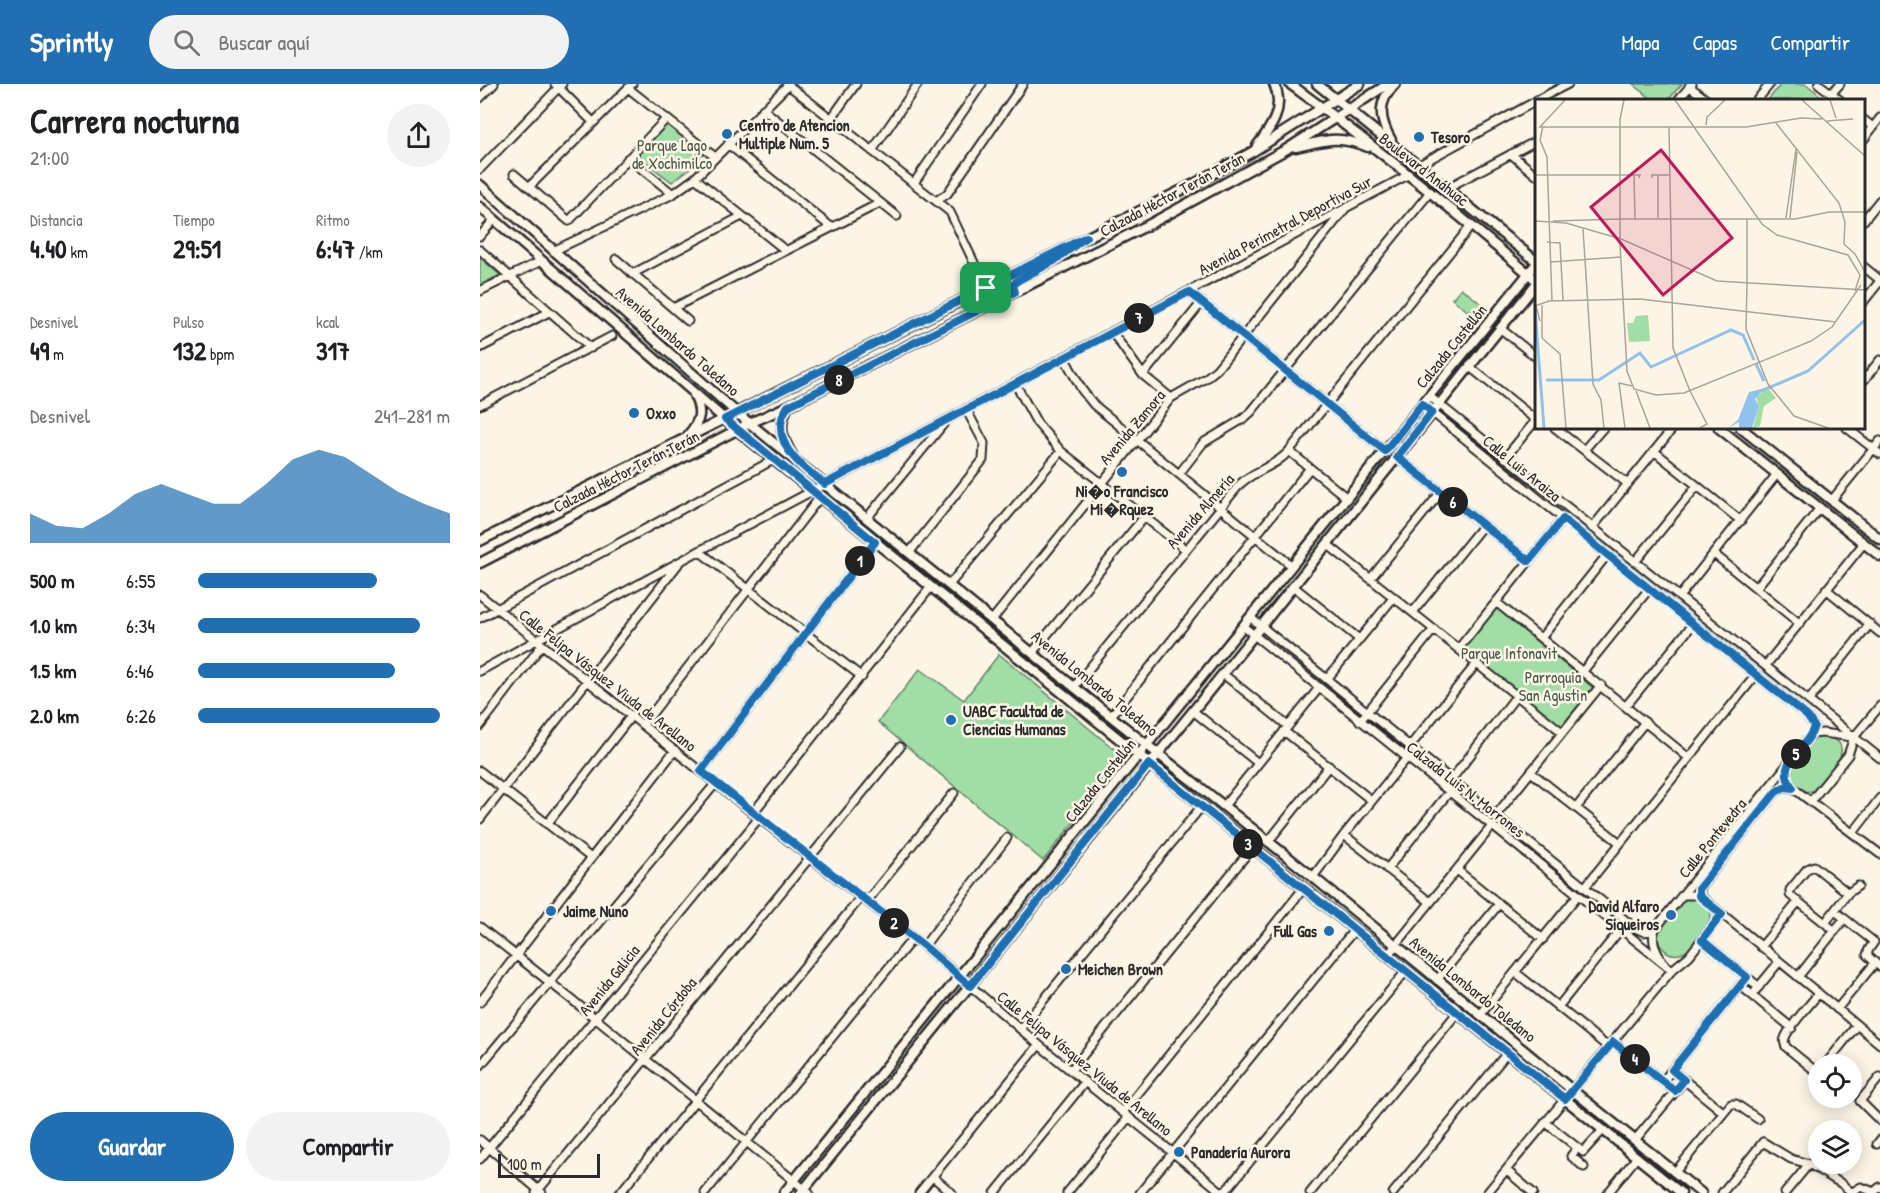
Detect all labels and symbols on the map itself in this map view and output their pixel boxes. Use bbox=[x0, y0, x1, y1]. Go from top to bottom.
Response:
inset map bbox=[1535, 99, 1865, 429]
place label: Centro de Atencion Multiple Num. 5 bbox=[739, 114, 850, 155]
place label: Tesoro bbox=[1430, 126, 1471, 148]
marker: Centro de Atencion Multiple Num. 5 bbox=[720, 127, 734, 141]
street label: Boulevard Anáhuac bbox=[1375, 127, 1474, 211]
marker: Tesoro bbox=[1412, 130, 1426, 144]
park label: Parque Lago de Xochimilco bbox=[632, 134, 713, 174]
street label: Calzada Héctor Terán Terán bbox=[1096, 146, 1248, 242]
street label: Avenida Perimetral Deportiva Sur bbox=[1195, 170, 1375, 280]
pin bbox=[960, 262, 1011, 313]
street label: Avenida Lombardo Toledano bbox=[612, 281, 745, 401]
street label: Calzada Castellón bbox=[1410, 299, 1492, 393]
pin: 7 bbox=[1124, 303, 1154, 333]
pin: 8 bbox=[824, 365, 854, 395]
street label: Avenida Zamora bbox=[1094, 385, 1170, 469]
place label: Oxxo bbox=[646, 402, 676, 424]
marker: Oxxo bbox=[627, 406, 641, 420]
street label: Calzada Héctor Terán Terán bbox=[549, 425, 703, 517]
street label: Calle Luis Araiza bbox=[1478, 430, 1566, 506]
marker: Ni�o Francisco Mi�Rquez bbox=[1115, 465, 1129, 479]
street label: Avenida Almería bbox=[1161, 469, 1239, 553]
place label: Ni�o Francisco Mi�Rquez bbox=[1076, 480, 1169, 521]
pin: 6 bbox=[1438, 487, 1468, 517]
pin: 1 bbox=[845, 546, 875, 576]
street label: Calle Felipa Vásquez Viuda de Arellano bbox=[515, 604, 702, 757]
street label: Avenida Lombardo Toledano bbox=[1027, 625, 1163, 741]
park label: Parque Infonavit bbox=[1461, 642, 1558, 664]
park label: Parroquia San Agustin bbox=[1519, 666, 1587, 706]
place label: UABC Facultad de Ciencias Humanas bbox=[963, 700, 1066, 740]
marker: UABC Facultad de Ciencias Humanas bbox=[944, 713, 958, 727]
street label: Calzada Castellón bbox=[1059, 733, 1141, 827]
street label: Calzada Luis N. Morrones bbox=[1402, 736, 1530, 842]
pin: 5 bbox=[1781, 739, 1811, 769]
street label: Calle Pontevedra bbox=[1673, 794, 1751, 882]
pin: 3 bbox=[1233, 829, 1263, 859]
place label: David Alfaro Siqueiros bbox=[1589, 895, 1660, 936]
place label: Jaime Nuno bbox=[563, 900, 629, 922]
marker: Jaime Nuno bbox=[544, 904, 558, 918]
pin: 2 bbox=[879, 908, 909, 938]
marker: David Alfaro Siqueiros bbox=[1664, 908, 1678, 922]
place label: Full Gas bbox=[1273, 920, 1318, 942]
marker: Full Gas bbox=[1322, 924, 1336, 938]
street label: Avenida Lombardo Toledano bbox=[1405, 931, 1541, 1047]
street label: Avenida Galicia bbox=[574, 940, 644, 1020]
place label: Meichen Brown bbox=[1078, 958, 1163, 980]
marker: Meichen Brown bbox=[1059, 962, 1073, 976]
street label: Avenida Córdoba bbox=[625, 972, 701, 1060]
street label: Calle Felipa Vásquez Viuda de Arellano bbox=[993, 985, 1178, 1141]
pin: 4 bbox=[1620, 1044, 1650, 1074]
place label: Panadería Aurora bbox=[1191, 1141, 1291, 1163]
marker: Panadería Aurora bbox=[1172, 1145, 1186, 1159]
scale bar bbox=[498, 1151, 600, 1178]

